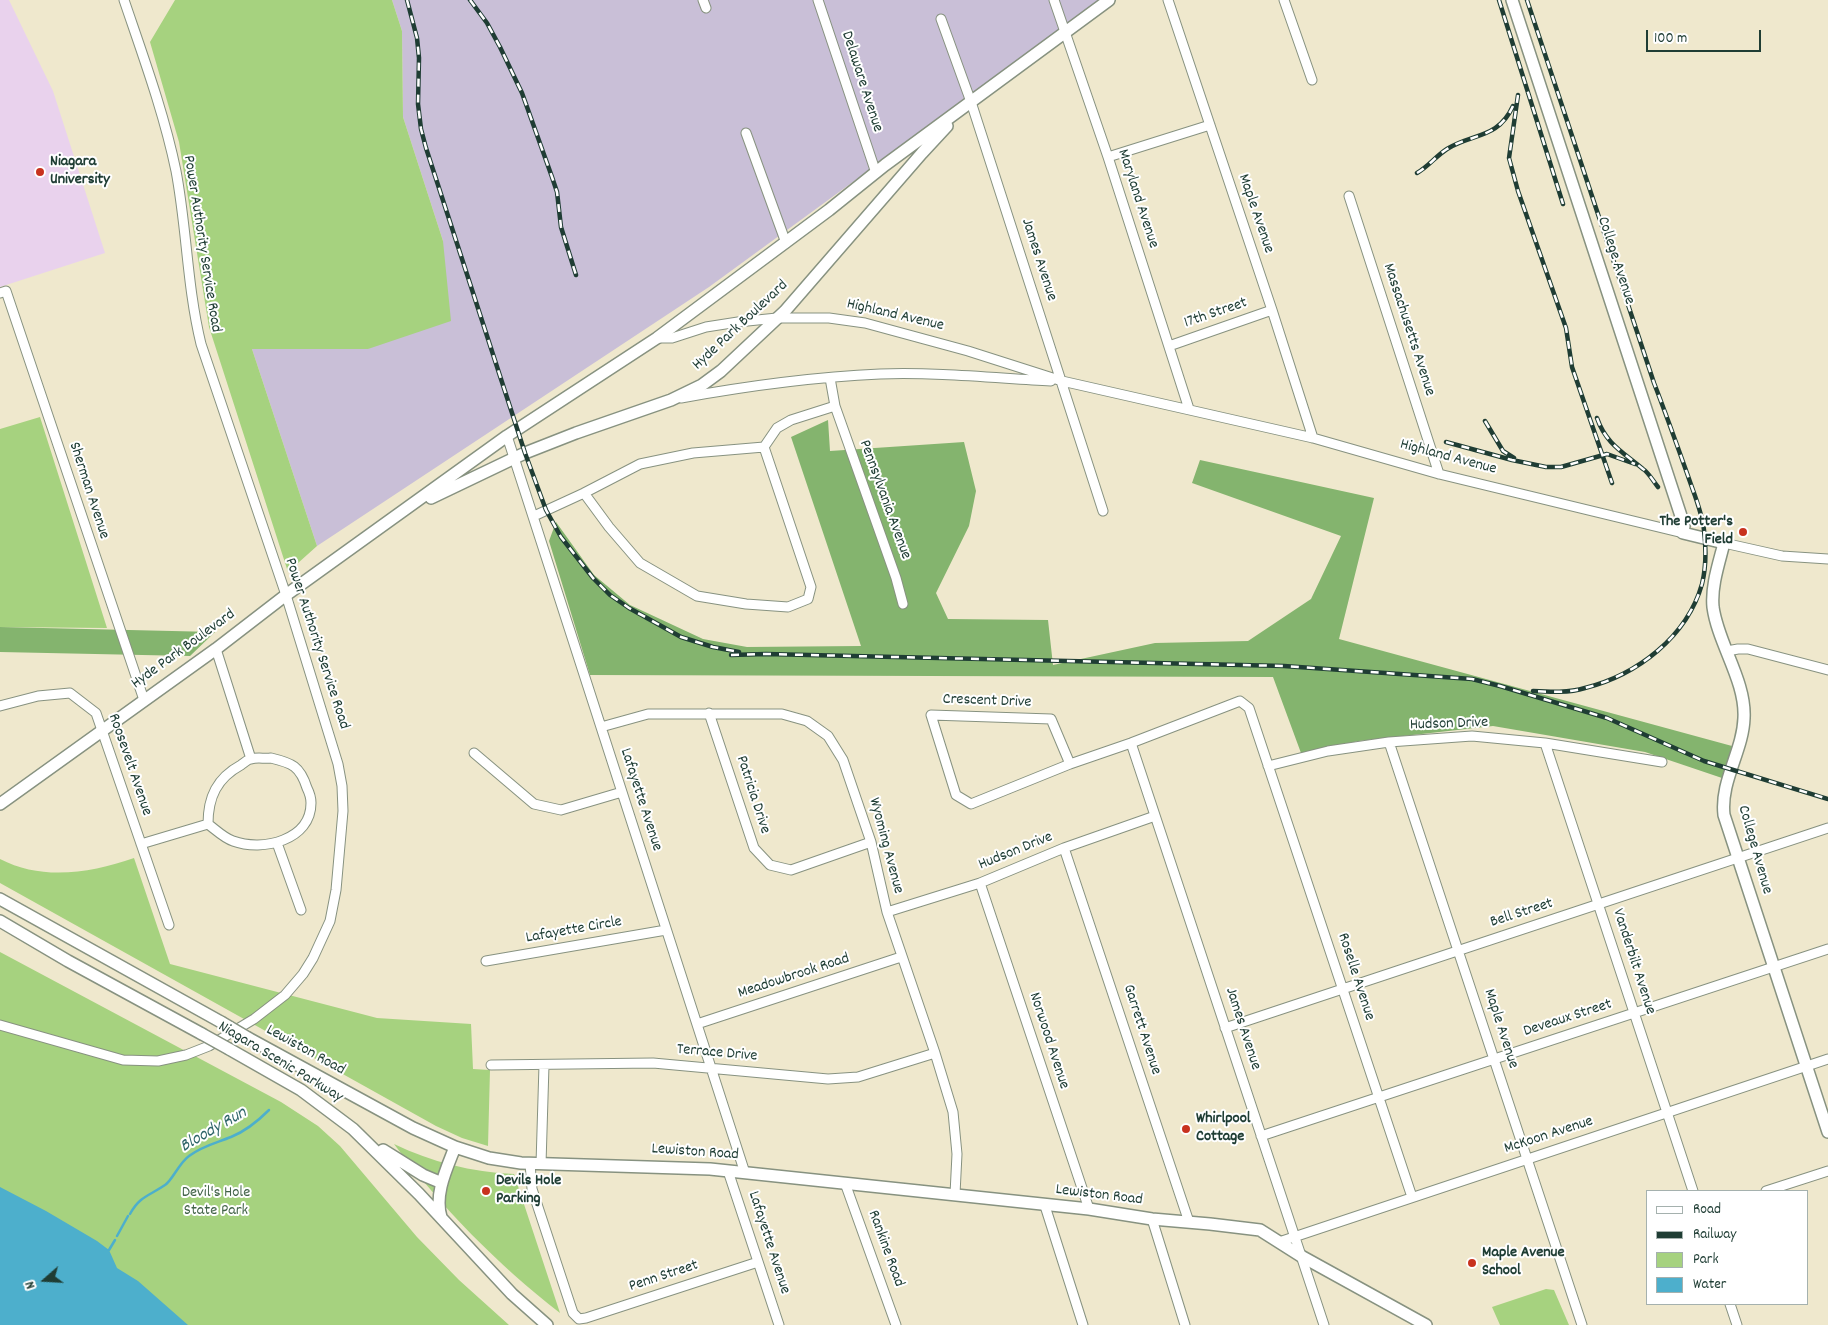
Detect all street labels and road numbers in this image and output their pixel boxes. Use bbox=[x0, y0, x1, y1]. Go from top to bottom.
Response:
street label: Delaware Avenue bbox=[836, 29, 886, 135]
street label: Maryland Avenue bbox=[1112, 147, 1162, 251]
street label: Power Authority Service Road bbox=[178, 154, 224, 334]
street label: Maple Avenue bbox=[1232, 172, 1278, 256]
street label: College Avenue bbox=[1592, 215, 1638, 307]
street label: James Avenue bbox=[1016, 216, 1060, 304]
street label: Massachusetts Avenue bbox=[1378, 261, 1438, 399]
street label: Hyde Park Boulevard bbox=[689, 277, 793, 375]
street label: 17th Street bbox=[1182, 294, 1250, 334]
street label: Highland Avenue bbox=[845, 295, 945, 337]
street label: Highland Avenue bbox=[1398, 436, 1498, 480]
street label: Pennsylvania Avenue bbox=[854, 438, 914, 562]
street label: Sherman Avenue bbox=[63, 440, 113, 542]
street label: Power Authority Service Road bbox=[279, 556, 353, 732]
street label: Hyde Park Boulevard bbox=[128, 606, 240, 694]
street label: Crescent Drive bbox=[942, 691, 1032, 713]
street label: Roosevelt Avenue bbox=[103, 711, 155, 819]
street label: Hudson Drive bbox=[1410, 714, 1488, 736]
street label: Lafayette Avenue bbox=[614, 746, 666, 854]
street label: Patricia Drive bbox=[730, 754, 774, 836]
street label: Wyoming Avenue bbox=[863, 796, 907, 896]
street label: College Avenue bbox=[1732, 804, 1776, 896]
street label: Hudson Drive bbox=[976, 828, 1056, 876]
street label: Bell Street bbox=[1488, 895, 1556, 933]
street label: Vanderbilt Avenue bbox=[1607, 907, 1659, 1017]
street label: Lafayette Circle bbox=[524, 913, 624, 949]
street label: Roselle Avenue bbox=[1332, 931, 1378, 1023]
street label: Meadowbrook Road bbox=[736, 950, 852, 1004]
street label: Garrett Avenue bbox=[1117, 982, 1165, 1078]
street label: James Avenue bbox=[1220, 985, 1264, 1073]
street label: Maple Avenue bbox=[1478, 987, 1522, 1071]
street label: Norwood Avenue bbox=[1023, 990, 1073, 1092]
street label: Deveaux Street bbox=[1521, 996, 1615, 1042]
street label: Niagara Scenic Parkway bbox=[214, 1018, 346, 1108]
street label: Lewiston Road bbox=[262, 1021, 348, 1081]
street label: Terrace Drive bbox=[676, 1041, 758, 1067]
street label: McKoon Avenue bbox=[1502, 1113, 1596, 1159]
street label: Lewiston Road bbox=[651, 1140, 739, 1166]
street label: Lewiston Road bbox=[1054, 1181, 1144, 1211]
street label: Lafayette Avenue bbox=[742, 1189, 794, 1297]
street label: Rankine Road bbox=[862, 1208, 908, 1290]
street label: Penn Street bbox=[627, 1257, 701, 1297]

